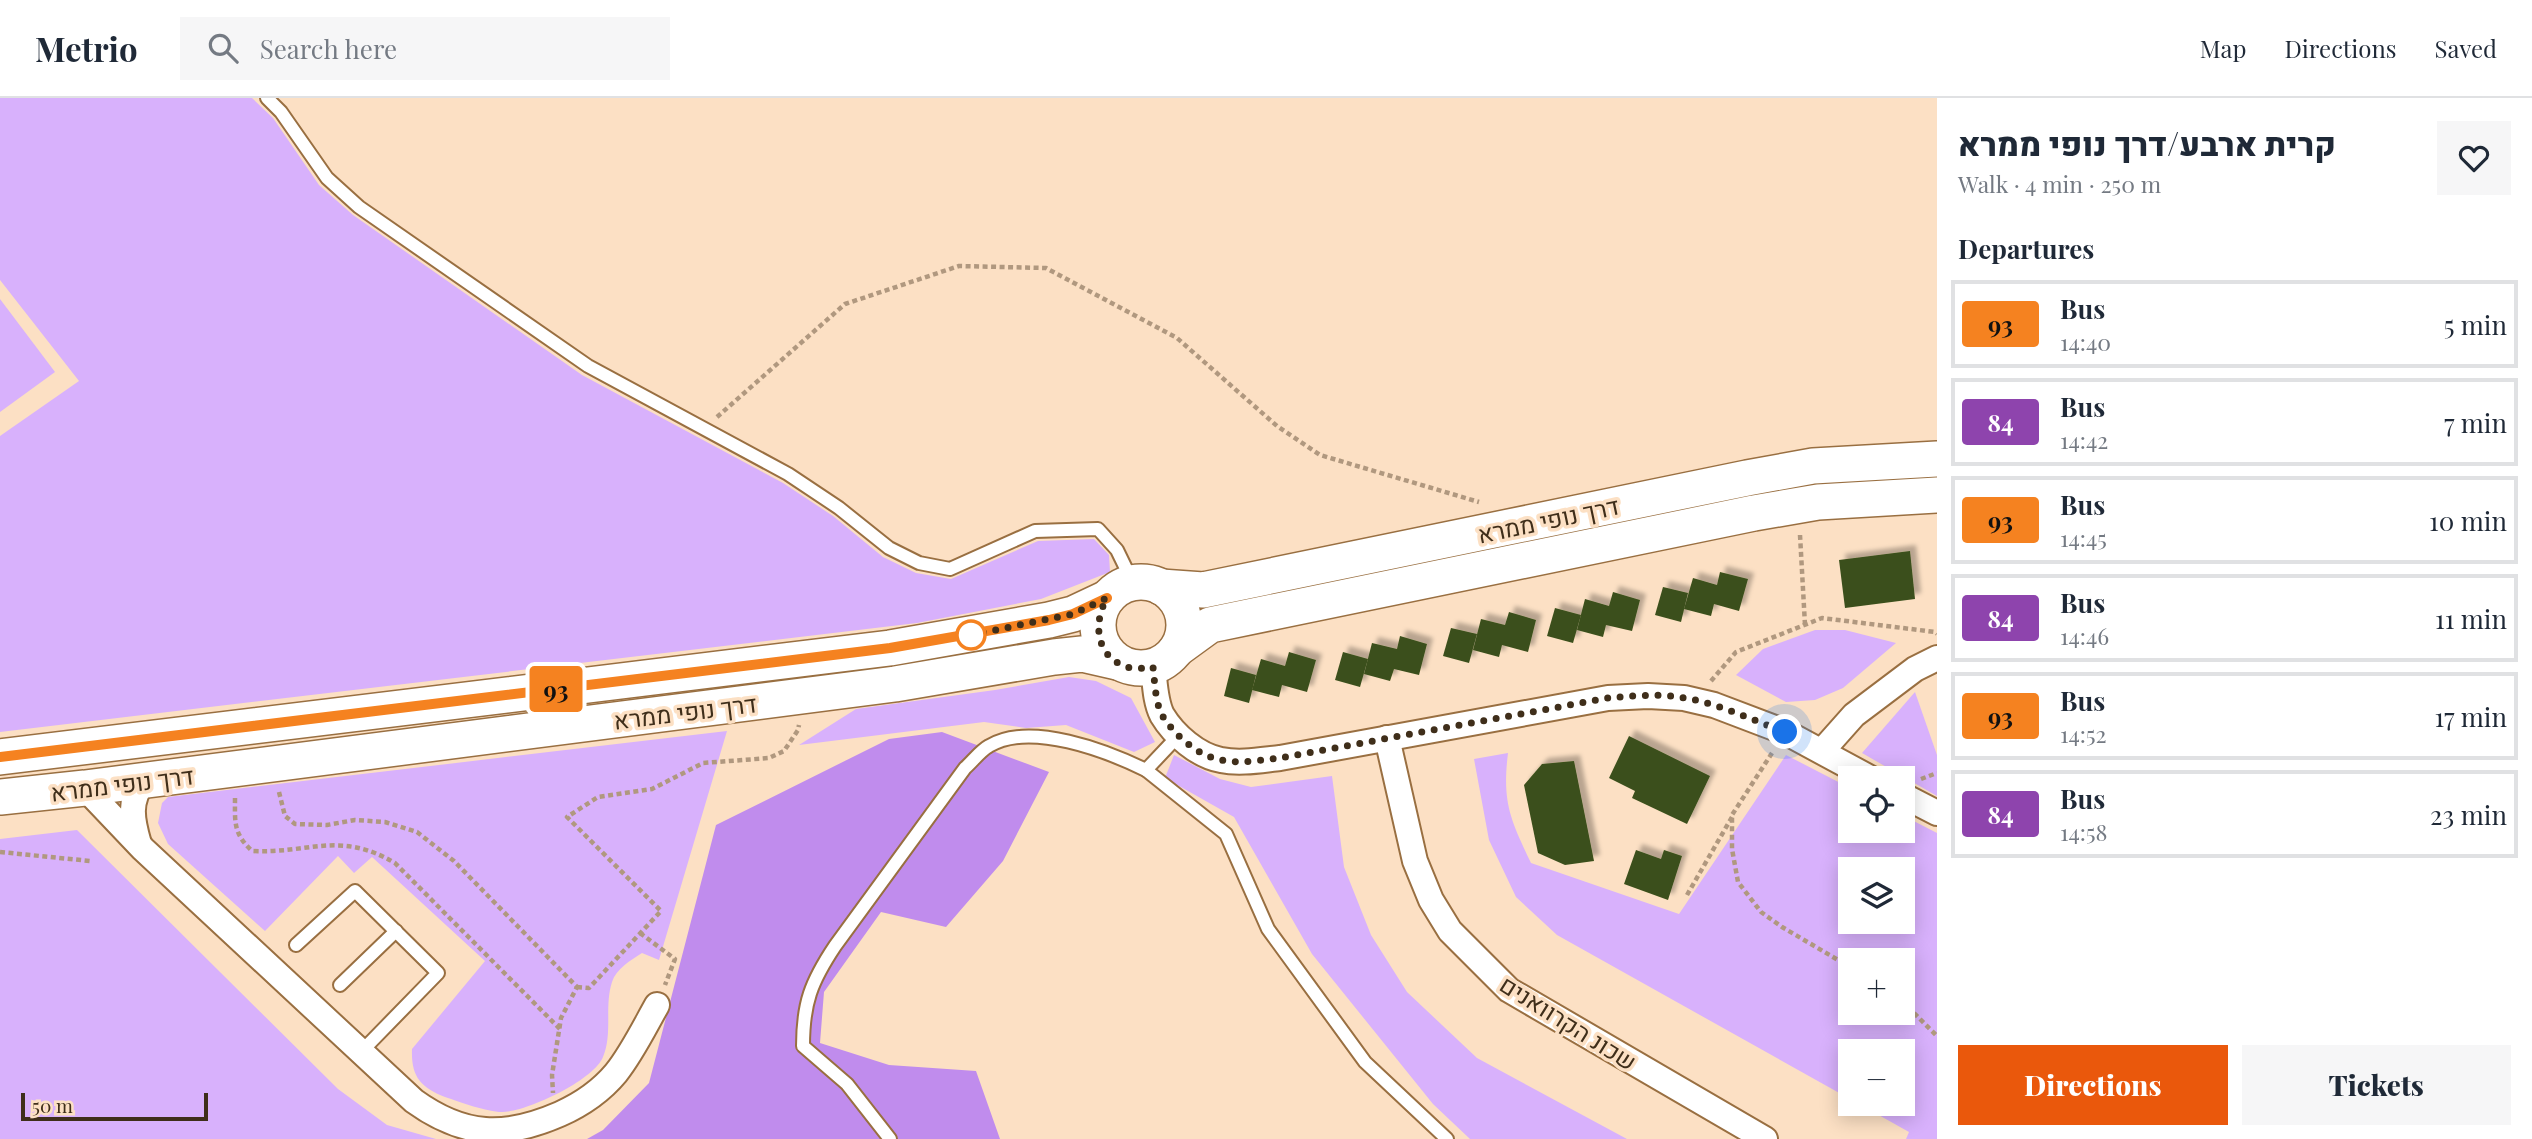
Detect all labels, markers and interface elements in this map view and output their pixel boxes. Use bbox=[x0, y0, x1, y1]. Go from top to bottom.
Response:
search box bbox=[180, 17, 670, 80]
text: Metrio bbox=[35, 26, 138, 70]
icon: search bbox=[204, 29, 242, 67]
text: Search here bbox=[260, 31, 397, 66]
text: Map bbox=[2200, 32, 2246, 64]
text: Directions bbox=[2284, 32, 2397, 64]
text: Saved bbox=[2435, 32, 2497, 64]
text: קרית ארבע/דרך נופי ממרא bbox=[1958, 120, 2336, 164]
button: heart bbox=[2437, 121, 2511, 195]
text: Walk · 4 min · 250 m bbox=[1958, 168, 2161, 199]
text: Departures bbox=[1958, 231, 2094, 266]
text: Bus bbox=[2060, 291, 2105, 326]
text: 5 min bbox=[2444, 307, 2507, 342]
text: 93 bbox=[1988, 308, 2013, 340]
text: 14:40 bbox=[2060, 326, 2111, 357]
text: Bus bbox=[2060, 389, 2105, 424]
text: 7 min bbox=[2444, 405, 2507, 440]
text: 84 bbox=[1987, 406, 2014, 438]
text: 14:42 bbox=[2060, 424, 2108, 455]
text: Bus bbox=[2060, 487, 2105, 522]
street label: דרך נופי ממרא bbox=[1474, 488, 1622, 550]
text: 10 min bbox=[2429, 503, 2507, 538]
text: 93 bbox=[1988, 504, 2013, 536]
text: 14:45 bbox=[2060, 522, 2107, 553]
text: Bus bbox=[2060, 585, 2105, 620]
text: 11 min bbox=[2435, 601, 2507, 636]
text: 84 bbox=[1987, 602, 2014, 634]
unlabelled marker bbox=[956, 620, 986, 650]
text: 14:46 bbox=[2060, 620, 2109, 651]
line badge: 93 bbox=[524, 666, 588, 712]
text: 93 bbox=[544, 673, 568, 705]
text: Bus bbox=[2060, 683, 2105, 718]
street label: דרך נופי ממרא bbox=[612, 686, 758, 736]
text: 17 min bbox=[2434, 699, 2507, 734]
text: 93 bbox=[1988, 700, 2013, 732]
your location bbox=[1767, 714, 1802, 749]
text: 14:52 bbox=[2060, 718, 2107, 749]
street label: דרך נופי ממרא bbox=[49, 758, 195, 808]
map controls bbox=[1838, 766, 1915, 1116]
button: locate bbox=[1838, 766, 1915, 843]
text: Bus bbox=[2060, 781, 2105, 816]
text: 23 min bbox=[2430, 797, 2507, 832]
text: 84 bbox=[1987, 798, 2014, 830]
text: 14:58 bbox=[2060, 816, 2108, 847]
button: layers bbox=[1838, 857, 1915, 934]
button: + bbox=[1838, 948, 1915, 1025]
street label: שכונ הקרוואנים bbox=[1495, 967, 1643, 1077]
button: − bbox=[1838, 1039, 1915, 1116]
button: Directions bbox=[1958, 1045, 2228, 1125]
button: Tickets bbox=[2242, 1045, 2511, 1125]
scale bar bbox=[21, 1090, 208, 1122]
text: 50 m bbox=[32, 1092, 73, 1118]

